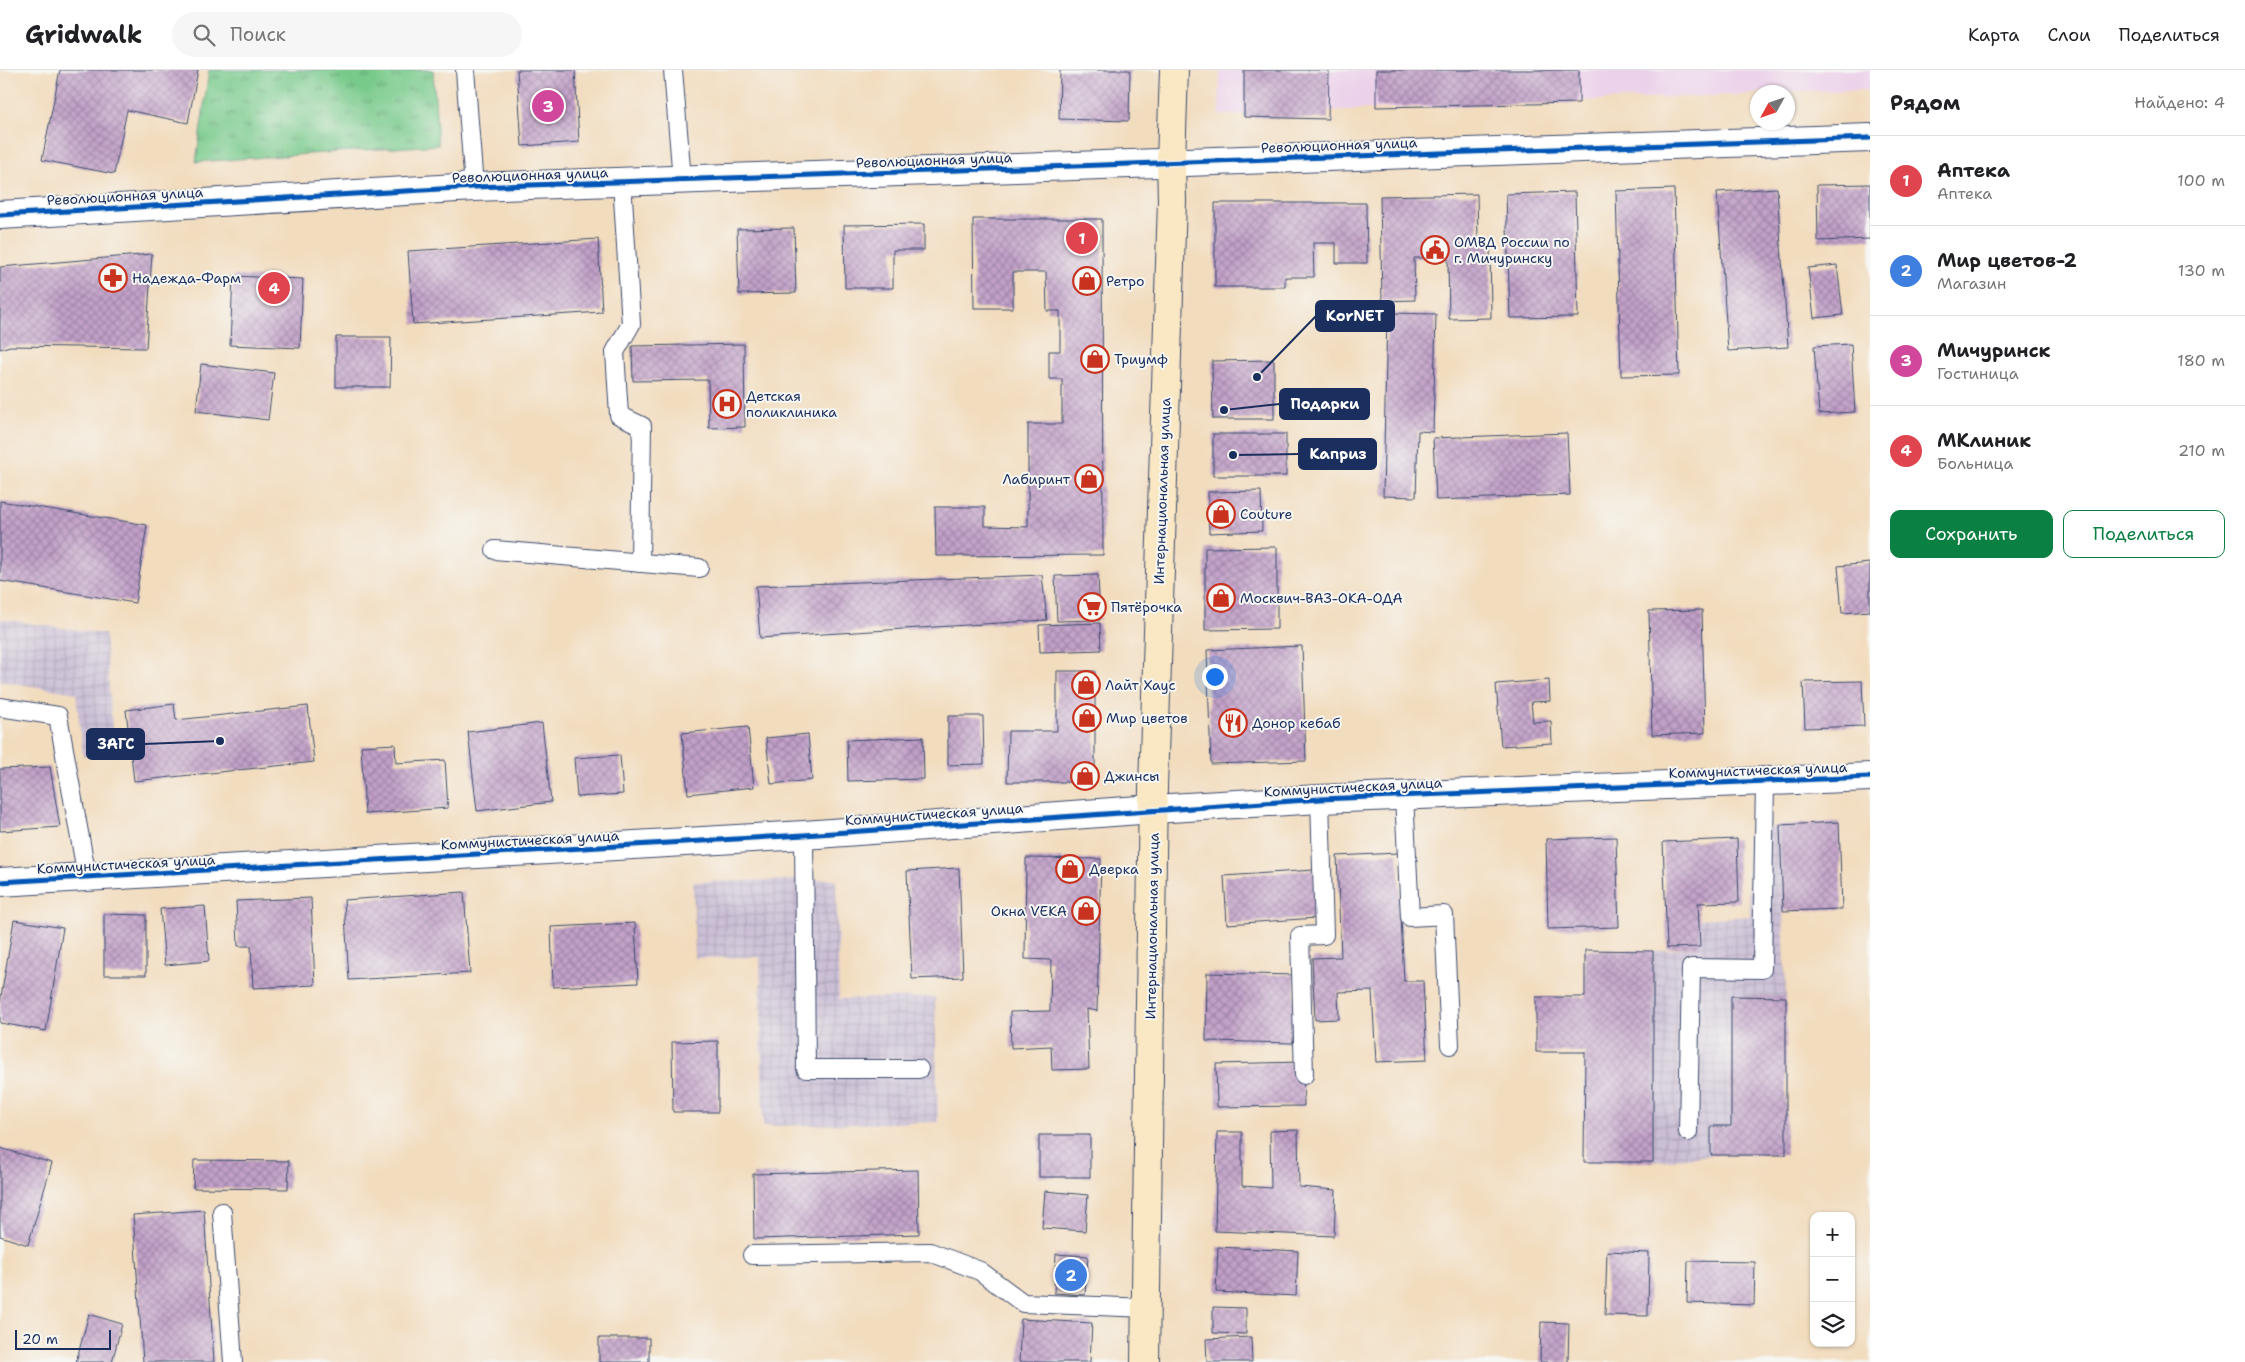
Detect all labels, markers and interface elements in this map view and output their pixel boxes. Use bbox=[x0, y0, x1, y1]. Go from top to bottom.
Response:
search box bbox=[172, 12, 522, 57]
text: Gridwalk bbox=[25, 19, 142, 51]
icon: search bbox=[190, 21, 218, 49]
text: Поиск bbox=[230, 22, 286, 47]
text: Карта bbox=[1968, 23, 2019, 47]
text: Слои bbox=[2047, 23, 2091, 47]
text: Поделиться bbox=[2119, 23, 2220, 47]
north arrow bbox=[1750, 85, 1795, 130]
pin: 3 bbox=[532, 87, 564, 125]
text: Рядом bbox=[1890, 89, 1960, 117]
text: Найдено: 4 bbox=[2134, 92, 2225, 113]
street label: Революционная улица bbox=[1260, 133, 1418, 157]
street label: Революционная улица bbox=[855, 148, 1013, 172]
text: Аптека bbox=[1937, 158, 2010, 183]
street label: Революционная улица bbox=[451, 163, 609, 187]
text: 1 bbox=[1902, 170, 1910, 191]
text: 100 m bbox=[2177, 170, 2225, 191]
street label: Революционная улица bbox=[46, 183, 204, 209]
text: Аптека bbox=[1937, 183, 1992, 204]
pin: 1 bbox=[1066, 219, 1098, 257]
place label: ОМВД России по г. Мичуринску bbox=[1454, 233, 1570, 267]
public building icon: ОМВД России по г. Мичуринску bbox=[1420, 235, 1450, 265]
text: Мир цветов-2 bbox=[1937, 248, 2077, 273]
text: 2 bbox=[1900, 260, 1912, 281]
text: 130 m bbox=[2178, 260, 2225, 281]
pharmacy icon: Надежда-Фарм bbox=[98, 263, 128, 293]
shop icon: Ретро bbox=[1072, 266, 1102, 296]
place label: Надежда-Фарм bbox=[132, 269, 241, 287]
pin: 4 bbox=[258, 269, 290, 307]
place label: Ретро bbox=[1106, 272, 1145, 290]
text: Магазин bbox=[1937, 273, 2006, 294]
callout: KorNET bbox=[1316, 301, 1394, 331]
text: KorNET bbox=[1326, 306, 1385, 326]
text: Мичуринск bbox=[1937, 338, 2050, 363]
shop icon: Триумф bbox=[1080, 344, 1110, 374]
place label: Триумф bbox=[1114, 350, 1168, 368]
text: 3 bbox=[1900, 350, 1912, 371]
text: 180 m bbox=[2177, 350, 2225, 371]
text: Гостиница bbox=[1937, 363, 2019, 384]
place label: Детская поликлиника bbox=[746, 387, 837, 421]
hospital icon: Детская поликлиника bbox=[712, 389, 742, 419]
callout: Подарки bbox=[1280, 389, 1369, 419]
text: Подарки bbox=[1291, 394, 1360, 414]
street label: Интернациональная улица bbox=[1150, 397, 1174, 585]
text: МКлиник bbox=[1937, 428, 2031, 453]
callout: Каприз bbox=[1299, 439, 1376, 469]
text: 4 bbox=[1900, 440, 1912, 461]
text: 210 m bbox=[2178, 440, 2225, 461]
text: Каприз bbox=[1309, 444, 1367, 464]
text: Больница bbox=[1937, 453, 2013, 474]
shop icon: Лабиринт bbox=[1074, 464, 1104, 494]
place label: Лабиринт bbox=[1002, 470, 1071, 488]
shop icon: Couture bbox=[1206, 499, 1236, 529]
place label: Couture bbox=[1240, 505, 1292, 523]
button: Сохранить bbox=[1890, 510, 2053, 558]
button: Поделиться bbox=[2063, 510, 2225, 558]
shop icon: Москвич-ВАЗ-ОКА-ОДА bbox=[1206, 583, 1236, 613]
place label: Москвич-ВАЗ-ОКА-ОДА bbox=[1240, 589, 1403, 607]
supermarket icon: Пятёрочка bbox=[1077, 592, 1107, 622]
place label: Пятёрочка bbox=[1111, 598, 1182, 616]
your location bbox=[1202, 664, 1228, 690]
shop icon: Лайт Хаус bbox=[1071, 670, 1101, 700]
place label: Лайт Хаус bbox=[1105, 676, 1176, 694]
shop icon: Мир цветов bbox=[1072, 703, 1102, 733]
restaurant icon: Донор кебаб bbox=[1218, 708, 1248, 738]
place label: Мир цветов bbox=[1106, 709, 1188, 727]
place label: Донор кебаб bbox=[1252, 714, 1341, 732]
callout: ЗАГС bbox=[87, 729, 144, 759]
text: ЗАГС bbox=[97, 734, 135, 754]
street label: Коммунистическая улица bbox=[1668, 758, 1848, 782]
shop icon: Джинсы bbox=[1070, 761, 1100, 791]
place label: Джинсы bbox=[1104, 767, 1160, 785]
street label: Коммунистическая улица bbox=[1263, 773, 1443, 801]
street label: Коммунистическая улица bbox=[844, 799, 1024, 829]
street label: Коммунистическая улица bbox=[440, 826, 620, 854]
street label: Интернациональная улица bbox=[1141, 832, 1163, 1020]
street label: Коммунистическая улица bbox=[36, 850, 216, 878]
shop icon: Дверка bbox=[1055, 854, 1085, 884]
place label: Дверка bbox=[1089, 860, 1139, 878]
shop icon: Окна VEKA bbox=[1071, 896, 1101, 926]
place label: Окна VEKA bbox=[991, 902, 1067, 920]
map controls bbox=[1810, 1212, 1855, 1347]
button: + bbox=[1810, 1212, 1855, 1257]
pin: 2 bbox=[1055, 1256, 1087, 1294]
button: − bbox=[1810, 1257, 1855, 1302]
button: layers bbox=[1810, 1302, 1855, 1347]
scale bar bbox=[15, 1327, 111, 1350]
text: 20 m bbox=[22, 1330, 58, 1348]

